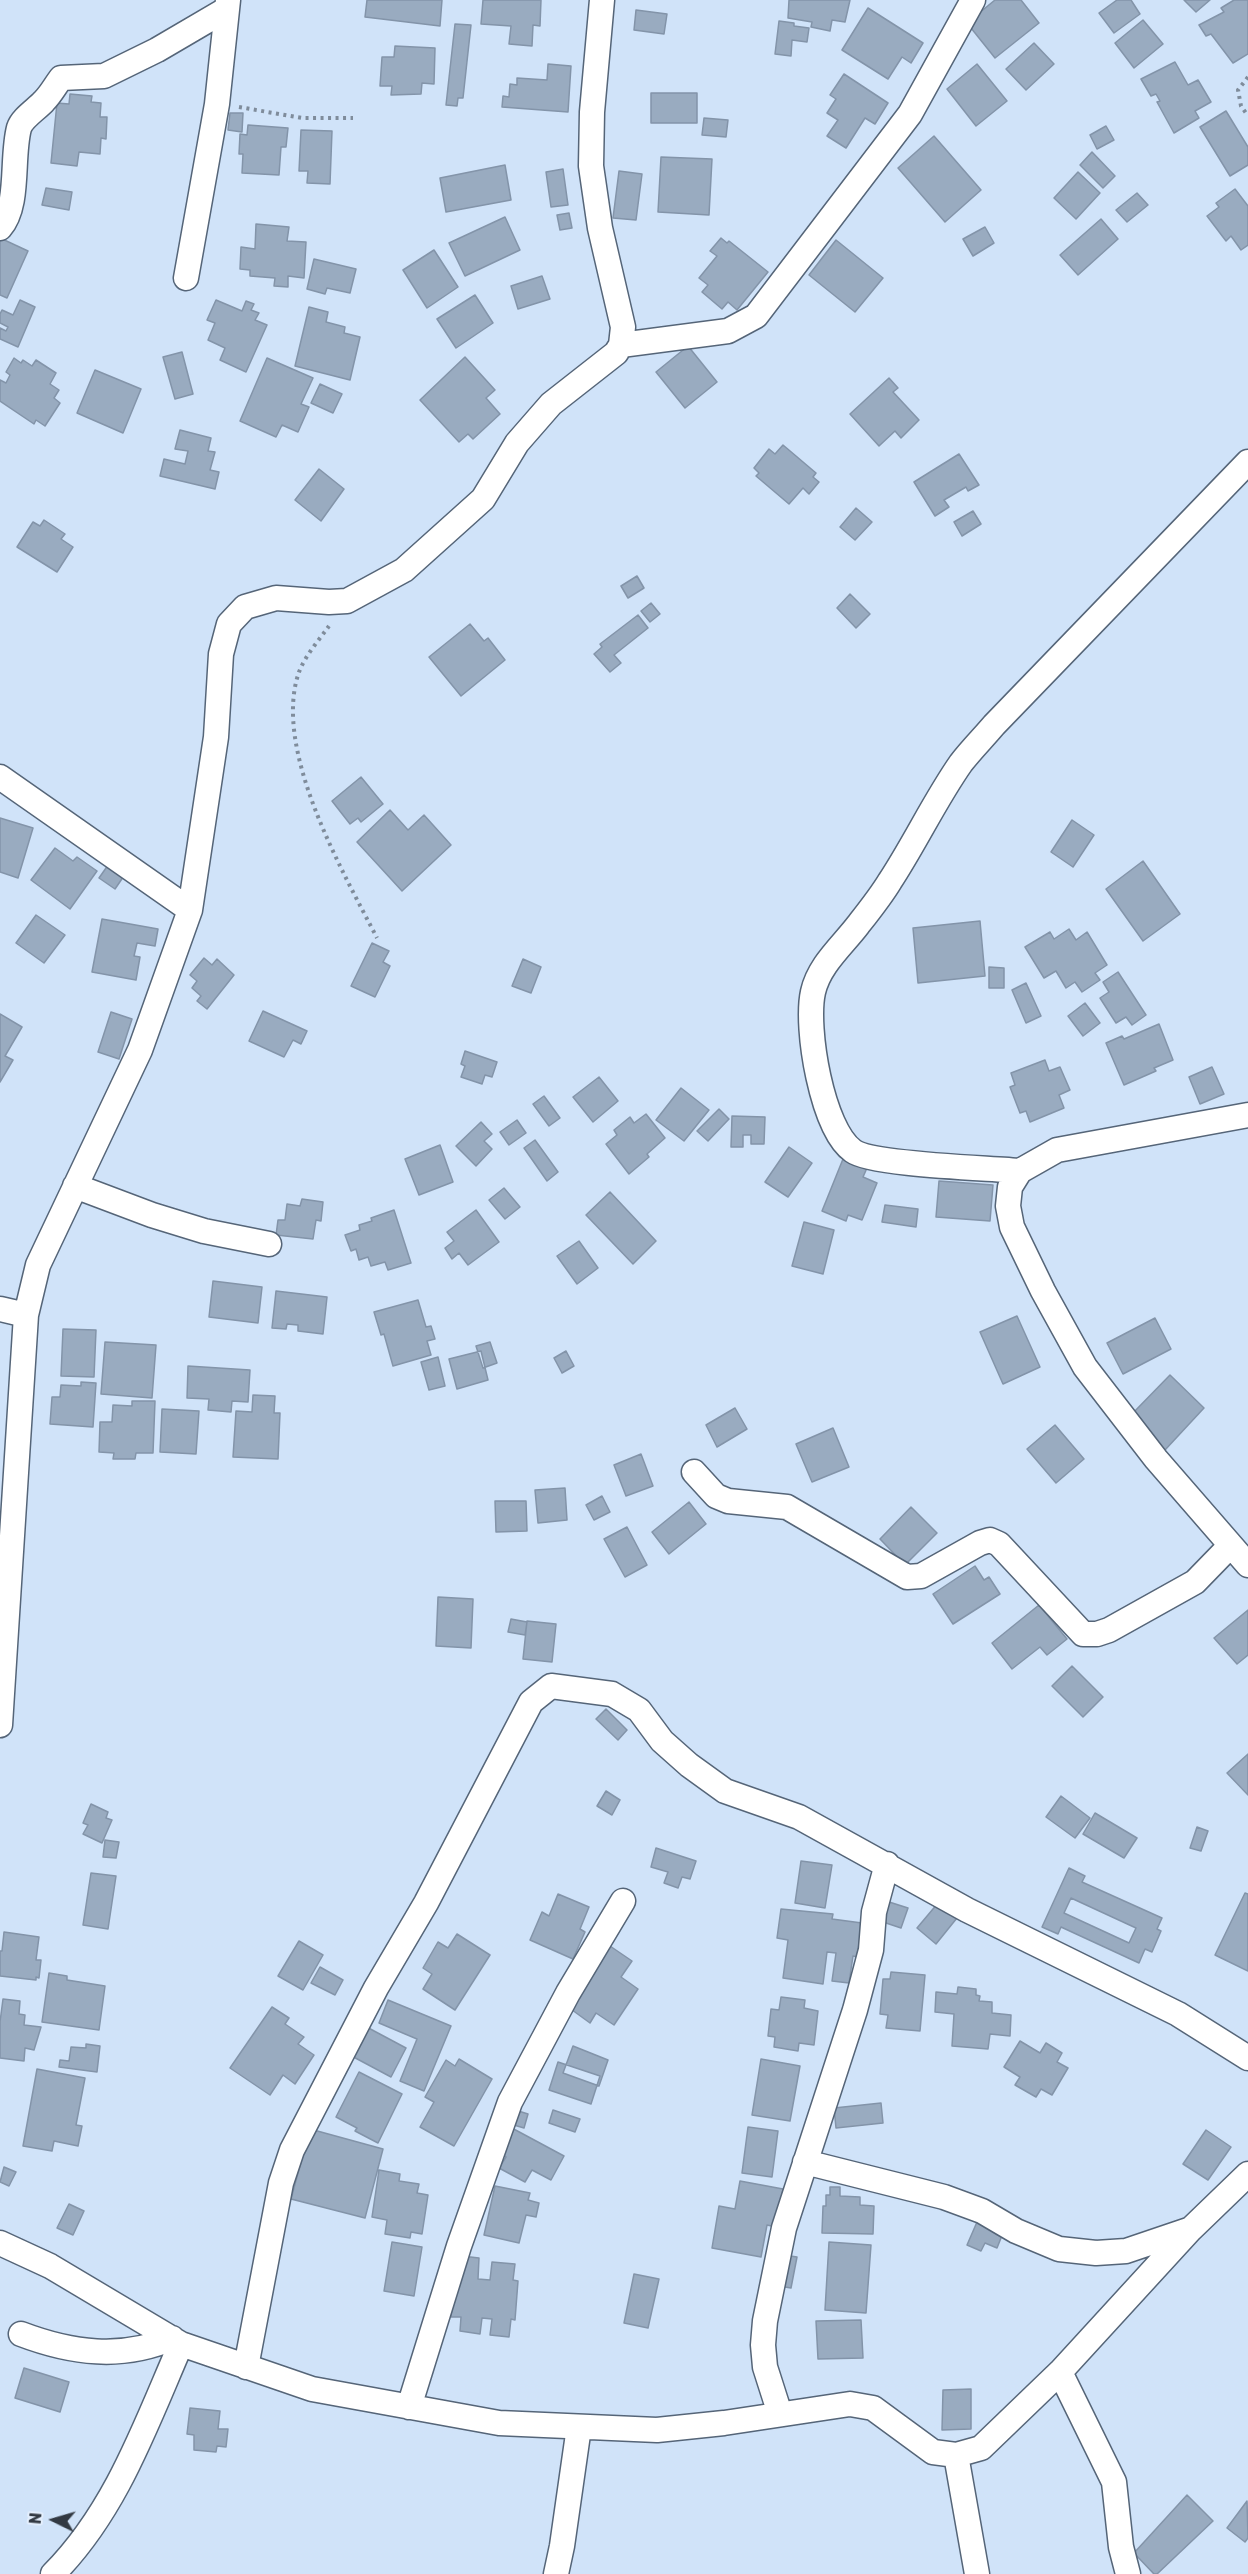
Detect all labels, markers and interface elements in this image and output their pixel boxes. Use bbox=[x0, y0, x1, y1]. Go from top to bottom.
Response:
north arrow bbox=[24, 2490, 84, 2550]
text: N bbox=[26, 2512, 46, 2525]

